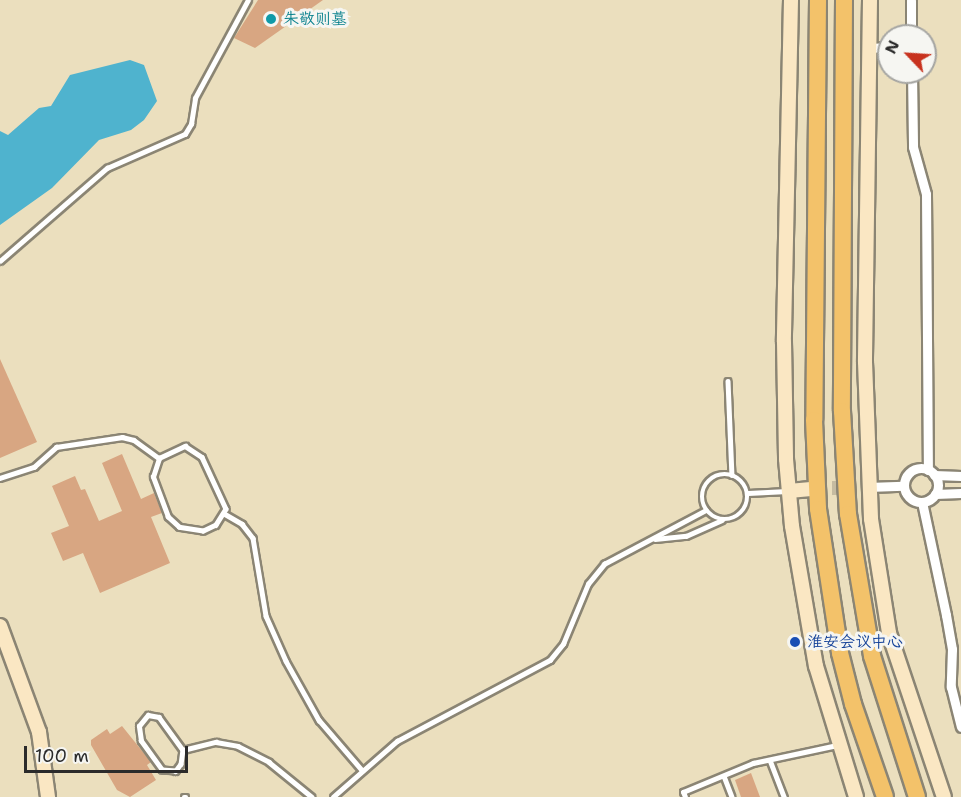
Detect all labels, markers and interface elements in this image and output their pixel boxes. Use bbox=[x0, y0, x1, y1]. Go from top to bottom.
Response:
place label: 朱敬则墓 bbox=[283, 9, 347, 29]
marker: 朱敬则墓 bbox=[264, 12, 278, 26]
north arrow bbox=[877, 24, 937, 84]
text: N bbox=[880, 37, 904, 57]
place label: 淮安会议中心 bbox=[807, 632, 903, 652]
marker: 淮安会议中心 bbox=[788, 635, 802, 649]
scale bar bbox=[27, 734, 190, 772]
text: 100 m bbox=[35, 744, 89, 768]

